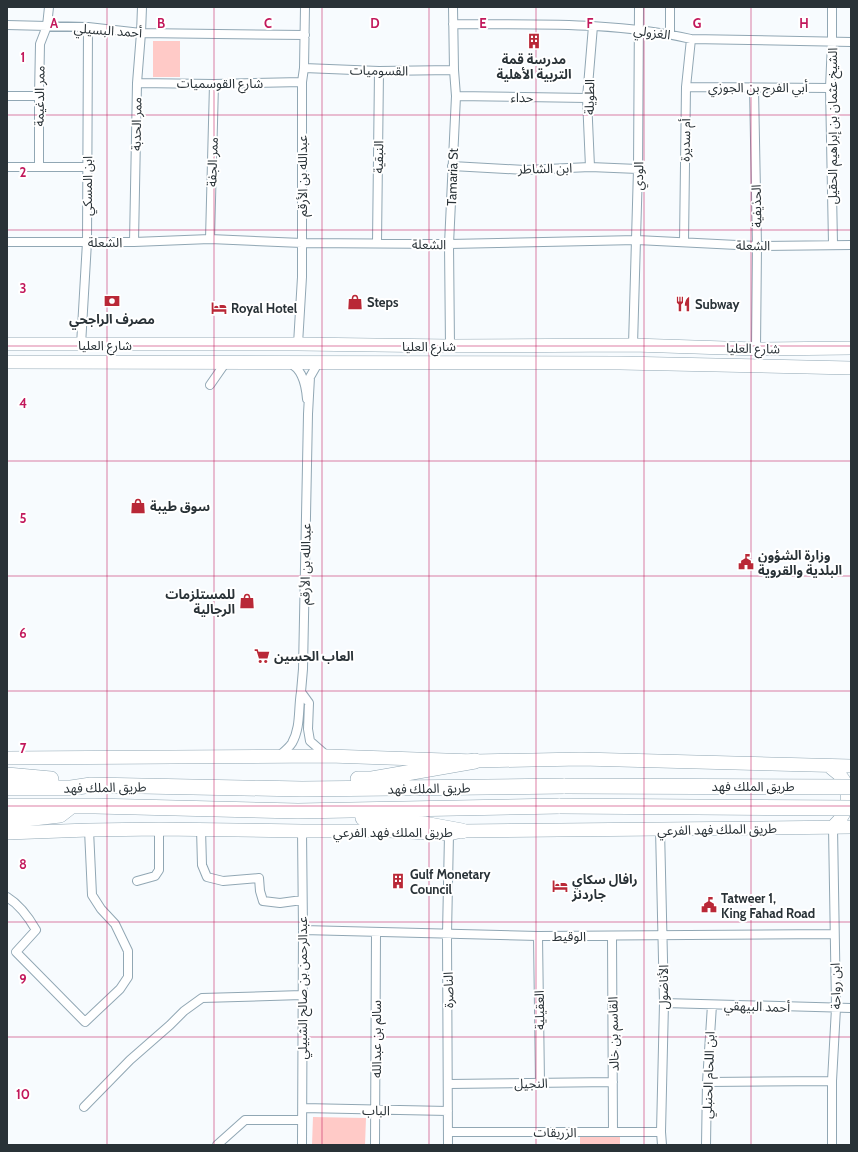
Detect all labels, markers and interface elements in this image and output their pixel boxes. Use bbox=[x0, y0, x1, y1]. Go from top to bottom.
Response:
text: A bbox=[50, 15, 59, 31]
text: B bbox=[157, 15, 165, 31]
text: C bbox=[264, 15, 272, 31]
text: D bbox=[370, 15, 380, 31]
text: E bbox=[479, 15, 487, 31]
text: F bbox=[587, 15, 594, 31]
text: G bbox=[693, 15, 702, 31]
text: H bbox=[799, 15, 809, 31]
street label: أحمد البسيلي bbox=[73, 20, 143, 43]
street label: الغزولي bbox=[632, 21, 672, 45]
building icon: مدرسة قمة التربية الأهلية bbox=[525, 32, 543, 50]
street label: الشيخ عثمان بن إبراهيم الحقيل bbox=[824, 48, 843, 204]
text: 1 bbox=[21, 49, 25, 65]
place label: مدرسة قمة التربية الأهلية bbox=[497, 51, 571, 82]
street label: القسوميات bbox=[350, 61, 408, 79]
street label: ممر الدغيمة bbox=[30, 65, 48, 127]
street label: شارع القوسميات bbox=[177, 75, 263, 94]
street label: الطويلة bbox=[581, 79, 597, 115]
street label: أبي الفرج بن الجوزي bbox=[708, 79, 808, 98]
street label: حداء bbox=[510, 89, 534, 105]
street label: ممر الحدبة bbox=[128, 97, 145, 151]
street label: أم سديرة bbox=[677, 118, 695, 162]
street label: عبدالله بن الأرقم bbox=[294, 135, 313, 217]
street label: ممر الجفة bbox=[203, 137, 221, 187]
street label: النبقية bbox=[370, 140, 386, 174]
street label: Tamaria St bbox=[443, 147, 461, 206]
street label: ابن المسكي bbox=[79, 156, 98, 216]
street label: ابن الشاطر bbox=[517, 160, 572, 177]
street label: الودي bbox=[630, 162, 649, 191]
text: 2 bbox=[20, 164, 27, 180]
street label: الحذيفية bbox=[748, 184, 764, 228]
street label: الشعلة bbox=[88, 234, 122, 250]
street label: الشعلة bbox=[412, 236, 446, 252]
street label: الشعلة bbox=[736, 237, 770, 253]
text: 3 bbox=[19, 280, 27, 296]
bank icon: مصرف الراجحي bbox=[103, 292, 121, 310]
shop icon: Steps bbox=[346, 293, 364, 311]
place label: Steps bbox=[367, 294, 399, 310]
restaurant icon: Subway bbox=[674, 295, 692, 313]
place label: Subway bbox=[695, 296, 740, 312]
hotel icon: Royal Hotel bbox=[210, 299, 228, 317]
place label: Royal Hotel bbox=[231, 300, 298, 316]
place label: مصرف الراجحي bbox=[69, 311, 155, 330]
street label: شارع العليا bbox=[78, 337, 132, 356]
street label: شارع العليا bbox=[402, 338, 456, 357]
street label: شارع العليا bbox=[726, 340, 780, 359]
text: 4 bbox=[19, 395, 27, 411]
shop icon: سوق طيبة bbox=[129, 497, 147, 515]
place label: سوق طيبة bbox=[150, 498, 210, 514]
text: 5 bbox=[20, 510, 27, 526]
street label: عبدالله بن الأرقم bbox=[296, 523, 317, 605]
place label: وزارة الشؤون البلدية والقروية bbox=[758, 547, 842, 578]
public building icon: وزارة الشؤون البلدية والقروية bbox=[737, 553, 755, 571]
place label: للمستلزمات الرجالية bbox=[165, 586, 235, 617]
shop icon: للمستلزمات الرجالية bbox=[238, 592, 256, 610]
text: 6 bbox=[19, 625, 27, 641]
supermarket icon: العاب الحسين bbox=[253, 647, 271, 665]
place label: العاب الحسين bbox=[274, 648, 354, 664]
text: 7 bbox=[20, 740, 27, 756]
street label: طريق الملك فهد bbox=[63, 778, 147, 797]
street label: طريق الملك فهد bbox=[712, 778, 795, 795]
street label: طريق الملك فهد bbox=[387, 779, 471, 798]
street label: طريق الملك فهد الفرعي bbox=[657, 820, 777, 841]
street label: طريق الملك فهد الفرعي bbox=[333, 824, 453, 843]
text: 8 bbox=[19, 856, 27, 872]
place label: Gulf Monetary Council bbox=[410, 866, 491, 897]
place label: رافال سكاي جاردنز bbox=[571, 871, 638, 902]
building icon: Gulf Monetary Council bbox=[389, 872, 407, 890]
hotel icon: رافال سكاي جاردنز bbox=[551, 877, 569, 895]
place label: Tatweer 1, King Fahad Road bbox=[721, 890, 815, 921]
public building icon: Tatweer 1, King Fahad Road bbox=[700, 896, 718, 914]
street label: عبدالرحمن بن صالح الشبيلي bbox=[294, 916, 313, 1060]
street label: الوقيط bbox=[552, 928, 586, 944]
street label: ابن رواحة bbox=[827, 963, 844, 1009]
street label: الأناضول bbox=[655, 965, 672, 1009]
text: 9 bbox=[19, 971, 27, 987]
street label: الناصرة bbox=[440, 972, 456, 1008]
street label: العقيلية bbox=[531, 990, 547, 1030]
street label: القاسم بن خالد bbox=[604, 996, 625, 1072]
street label: أحمد البيهقي bbox=[723, 997, 790, 1018]
street label: سالم بن عبدالله bbox=[368, 1000, 387, 1078]
street label: ابن اللحام الحنبلي bbox=[698, 1031, 721, 1119]
street label: النجيل bbox=[514, 1075, 548, 1092]
text: 10 bbox=[16, 1086, 30, 1102]
street label: الباب bbox=[362, 1102, 390, 1119]
street label: الزريقات bbox=[533, 1124, 577, 1140]

